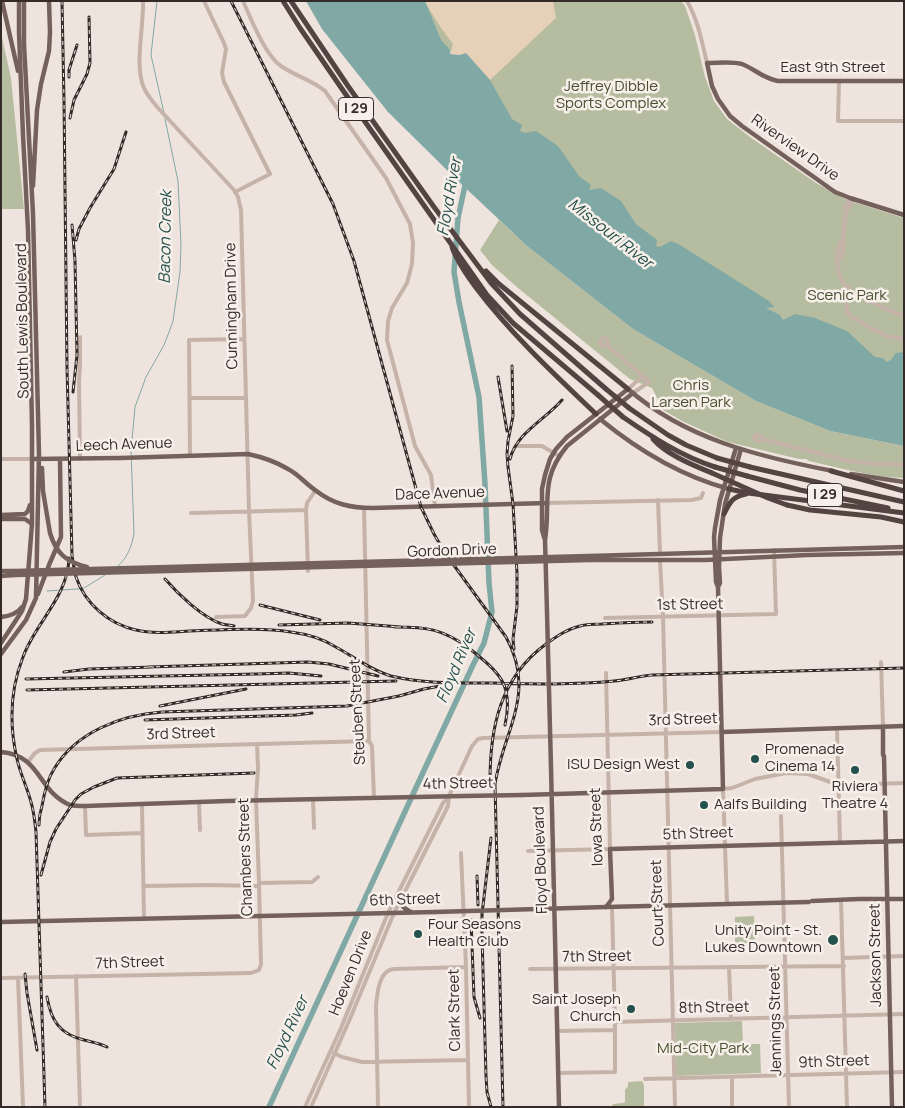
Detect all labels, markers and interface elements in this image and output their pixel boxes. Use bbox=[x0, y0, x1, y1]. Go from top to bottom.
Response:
street label: East 9th Street bbox=[780, 59, 886, 77]
park label: Jeffrey Dibble Sports Complex bbox=[556, 78, 666, 113]
road number: I 29 bbox=[338, 98, 374, 120]
street label: Riverview Drive bbox=[747, 111, 843, 185]
water label: Floyd River bbox=[434, 157, 466, 237]
water label: Bacon Creek bbox=[156, 190, 176, 284]
water label: Missouri River bbox=[564, 195, 656, 273]
street label: Cunningham Drive bbox=[222, 242, 242, 370]
street label: South Lewis Boulevard bbox=[13, 243, 33, 399]
park label: Scenic Park bbox=[807, 287, 887, 305]
park label: Chris Larsen Park bbox=[651, 377, 731, 412]
street label: Leech Avenue bbox=[75, 434, 173, 456]
street label: Dace Avenue bbox=[395, 483, 485, 505]
road number: I 29 bbox=[808, 484, 842, 506]
street label: Gordon Drive bbox=[407, 540, 497, 562]
street label: 1st Street bbox=[656, 595, 724, 615]
water label: Floyd River bbox=[433, 626, 481, 706]
street label: Steuben Street bbox=[346, 659, 370, 765]
street label: 3rd Street bbox=[648, 710, 718, 730]
street label: 3rd Street bbox=[146, 724, 216, 744]
place label: Promenade Cinema 14 bbox=[765, 741, 844, 776]
marker: Promenade Cinema 14 bbox=[749, 753, 761, 765]
place label: ISU Design West bbox=[567, 756, 680, 774]
marker: ISU Design West bbox=[684, 759, 696, 771]
marker: Riviera Theatre 4 bbox=[849, 764, 861, 776]
street label: 4th Street bbox=[422, 774, 494, 794]
place label: Riviera Theatre 4 bbox=[822, 778, 888, 813]
street label: Iowa Street bbox=[587, 787, 607, 867]
place label: Aalfs Building bbox=[714, 796, 807, 814]
street label: Chambers Street bbox=[235, 798, 257, 916]
marker: Aalfs Building bbox=[698, 799, 710, 811]
street label: Floyd Boulevard bbox=[530, 806, 552, 914]
street label: 5th Street bbox=[662, 824, 734, 844]
street label: Court Street bbox=[647, 859, 669, 947]
street label: 6th Street bbox=[369, 890, 441, 910]
street label: Jackson Street bbox=[866, 903, 886, 1007]
place label: Four Seasons Health Club bbox=[428, 916, 521, 951]
place label: Unity Point - St. Lukes Downtown bbox=[705, 922, 822, 957]
street label: Hoeven Drive bbox=[326, 928, 376, 1018]
marker: Four Seasons Health Club bbox=[412, 928, 424, 940]
marker: Unity Point - St. Lukes Downtown bbox=[826, 933, 840, 947]
street label: 7th Street bbox=[562, 947, 632, 967]
street label: 7th Street bbox=[95, 953, 165, 973]
street label: Jennings Street bbox=[766, 966, 786, 1076]
street label: Clark Street bbox=[445, 969, 465, 1051]
place label: Saint Joseph Church bbox=[532, 991, 621, 1026]
water label: Floyd River bbox=[263, 993, 313, 1073]
street label: 8th Street bbox=[679, 998, 749, 1018]
marker: Saint Joseph Church bbox=[625, 1003, 637, 1015]
park label: Mid-City Park bbox=[657, 1040, 749, 1058]
street label: 9th Street bbox=[798, 1052, 870, 1072]

